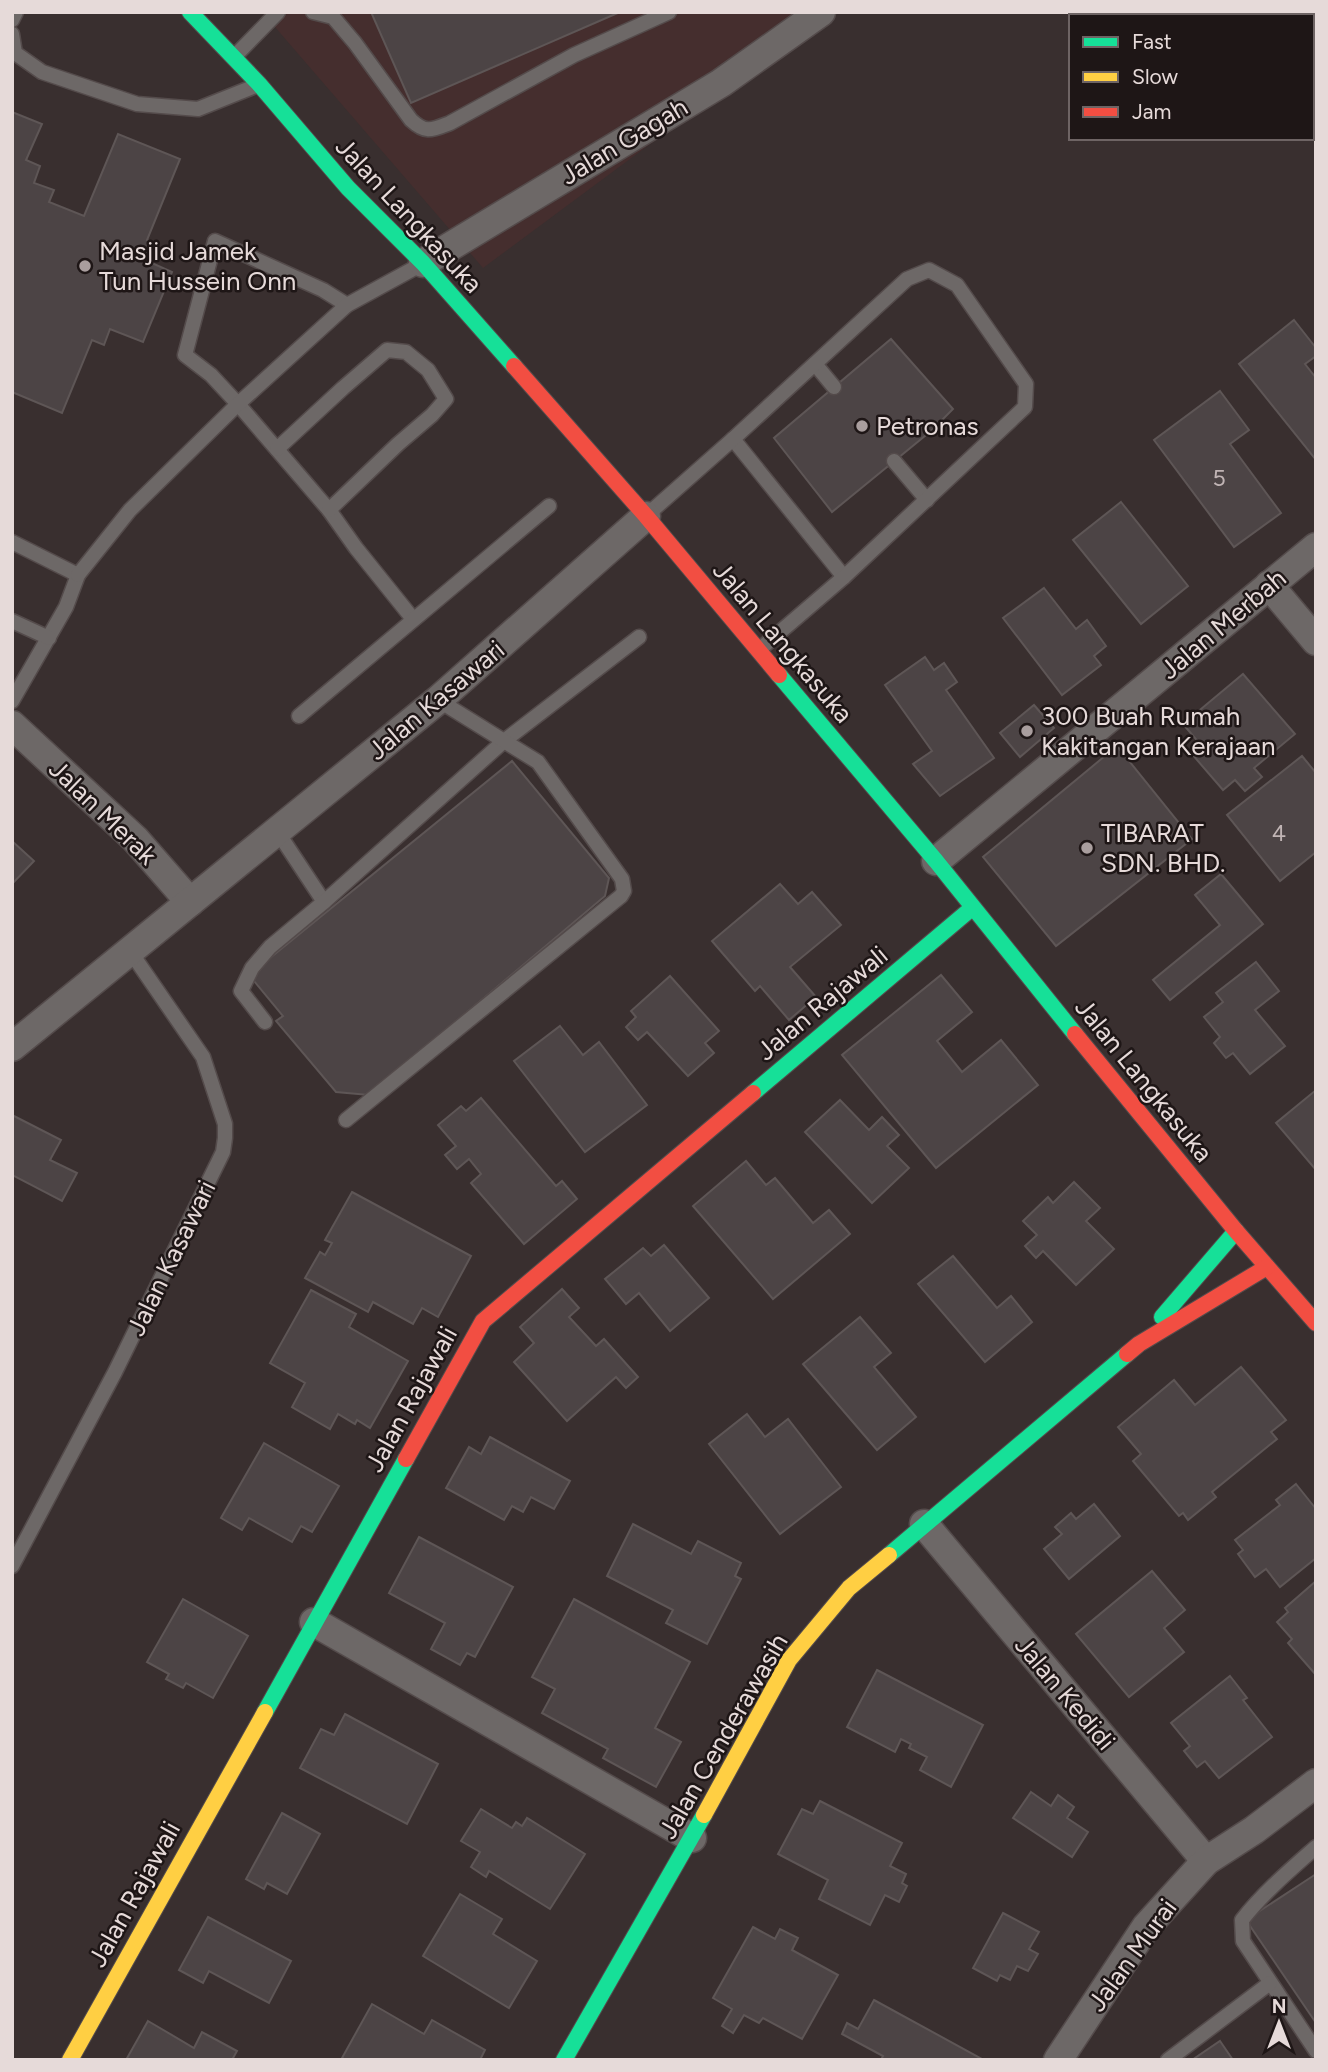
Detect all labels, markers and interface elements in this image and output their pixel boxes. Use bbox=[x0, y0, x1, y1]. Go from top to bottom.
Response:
legend bbox=[1069, 14, 1314, 140]
text: Fast bbox=[1132, 29, 1172, 54]
text: Slow bbox=[1132, 64, 1178, 89]
street label: Jalan Gagah bbox=[555, 91, 693, 191]
text: Jam bbox=[1132, 99, 1171, 124]
street label: Jalan Langkasuka bbox=[329, 131, 489, 299]
place label: Masjid Jamek Tun Hussein Onn bbox=[99, 235, 296, 297]
marker: Masjid Jamek Tun Hussein Onn bbox=[77, 258, 93, 274]
place label: Petronas bbox=[876, 410, 979, 442]
marker: Petronas bbox=[854, 418, 870, 434]
house number: 5 bbox=[1212, 464, 1226, 492]
street label: Jalan Langkasuka bbox=[706, 555, 860, 729]
street label: Jalan Merbah bbox=[1154, 562, 1292, 686]
street label: Jalan Kasawari bbox=[361, 633, 511, 767]
place label: 300 Buah Rumah Kakitangan Kerajaan bbox=[1041, 700, 1275, 762]
marker: 300 Buah Rumah Kakitangan Kerajaan bbox=[1019, 723, 1035, 739]
street label: Jalan Merak bbox=[42, 753, 164, 872]
place label: TIBARAT SDN. BHD. bbox=[1101, 817, 1226, 879]
house number: 4 bbox=[1272, 819, 1286, 847]
marker: TIBARAT SDN. BHD. bbox=[1079, 840, 1095, 856]
street label: Jalan Rajawali bbox=[750, 939, 894, 1067]
street label: Jalan Langkasuka bbox=[1068, 992, 1220, 1168]
street label: Jalan Kasawari bbox=[120, 1175, 222, 1341]
street label: Jalan Rajawali bbox=[358, 1321, 464, 1477]
street label: Jalan Cenderawasih bbox=[651, 1628, 795, 1844]
street label: Jalan Kedidi bbox=[1008, 1629, 1122, 1757]
street label: Jalan Rajawali bbox=[81, 1816, 187, 1972]
street label: Jalan Murai bbox=[1081, 1893, 1183, 2017]
north arrow bbox=[1244, 1988, 1314, 2058]
text: N bbox=[1272, 1995, 1286, 2018]

